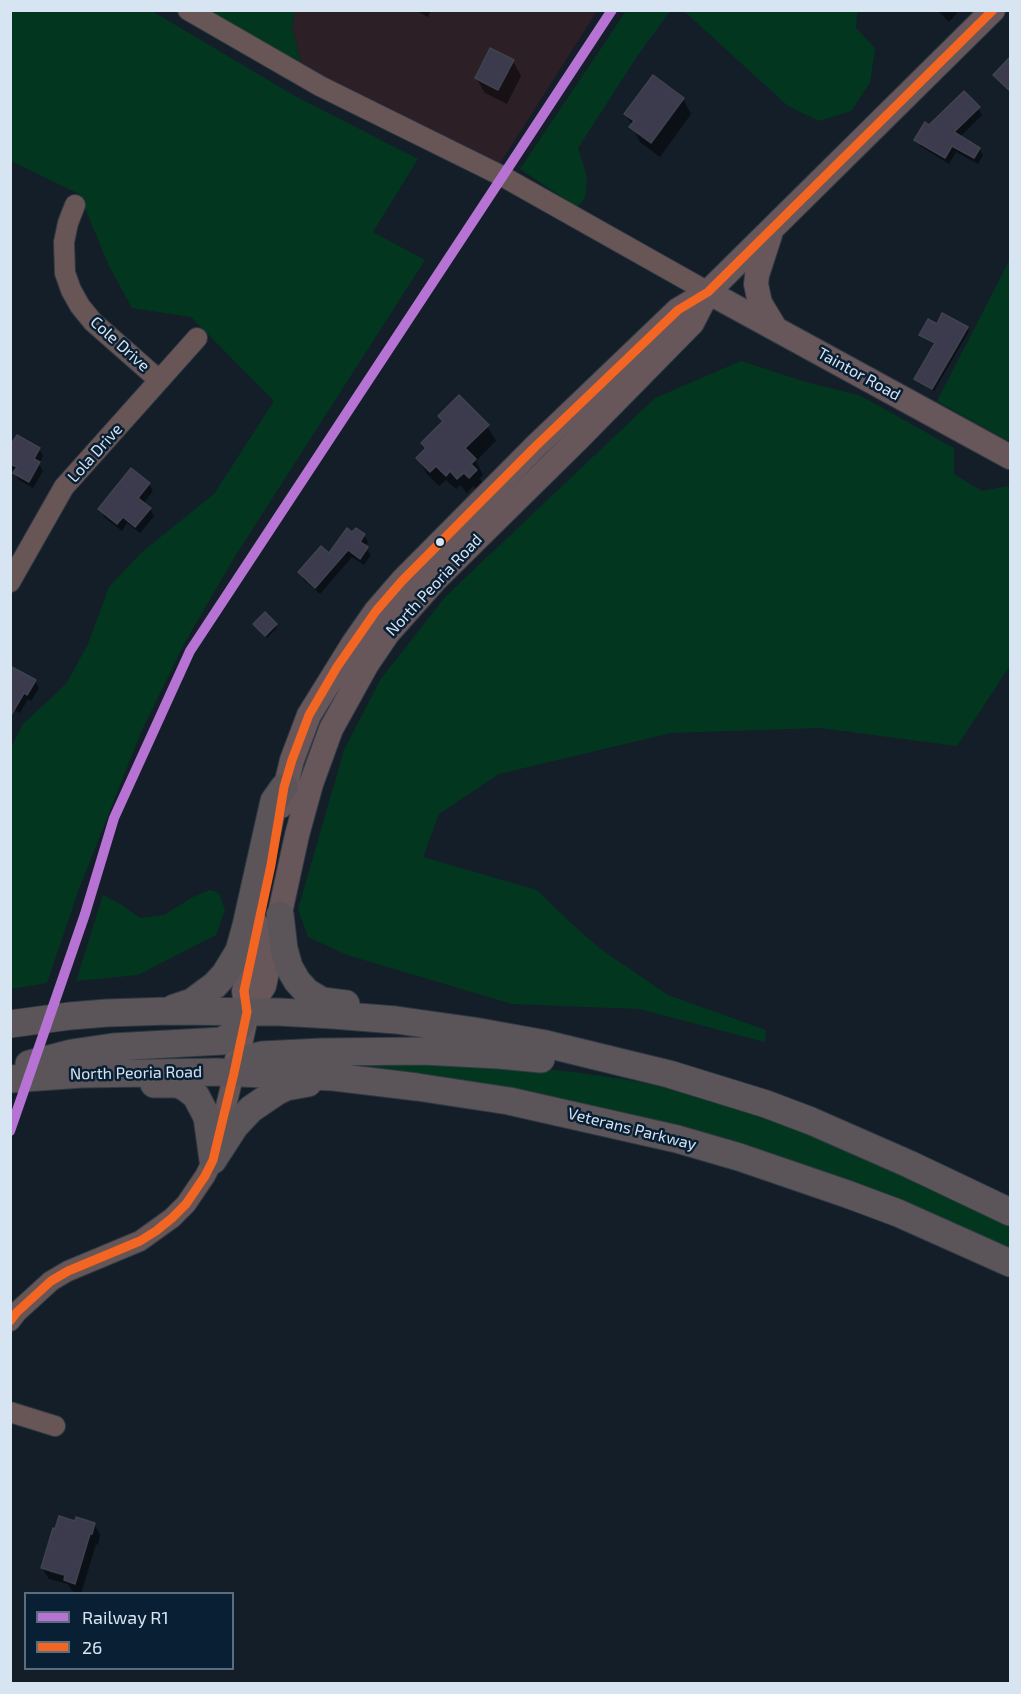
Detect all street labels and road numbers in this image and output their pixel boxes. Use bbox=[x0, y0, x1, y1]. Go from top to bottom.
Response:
street label: Cole Drive bbox=[86, 312, 154, 376]
street label: Taintor Road bbox=[814, 343, 904, 405]
street label: Lola Drive bbox=[64, 420, 126, 486]
street label: North Peoria Road bbox=[382, 530, 486, 640]
street label: North Peoria Road bbox=[70, 1062, 202, 1084]
street label: Veterans Parkway bbox=[566, 1104, 698, 1154]

